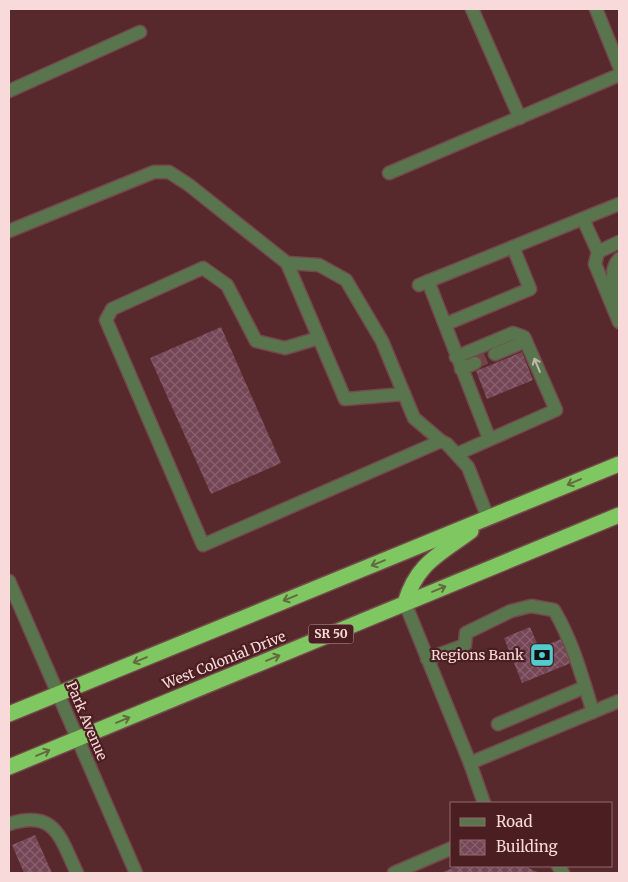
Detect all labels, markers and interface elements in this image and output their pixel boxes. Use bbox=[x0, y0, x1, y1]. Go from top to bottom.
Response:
one-way arrow bbox=[532, 358, 542, 373]
one-way arrow bbox=[567, 478, 582, 488]
one-way arrow bbox=[370, 559, 385, 568]
one-way arrow bbox=[431, 584, 446, 593]
one-way arrow bbox=[283, 594, 298, 603]
road number: SR 50 bbox=[308, 624, 354, 644]
street label: West Colonial Drive bbox=[159, 627, 288, 693]
bank icon: Regions Bank bbox=[529, 642, 555, 668]
place label: Regions Bank bbox=[431, 646, 524, 664]
one-way arrow bbox=[265, 652, 280, 662]
one-way arrow bbox=[133, 656, 148, 665]
street label: Park Avenue bbox=[62, 679, 112, 763]
one-way arrow bbox=[115, 714, 130, 724]
one-way arrow bbox=[35, 747, 50, 757]
legend bbox=[450, 802, 613, 867]
text: Road bbox=[496, 812, 532, 831]
text: Building bbox=[496, 837, 558, 856]

